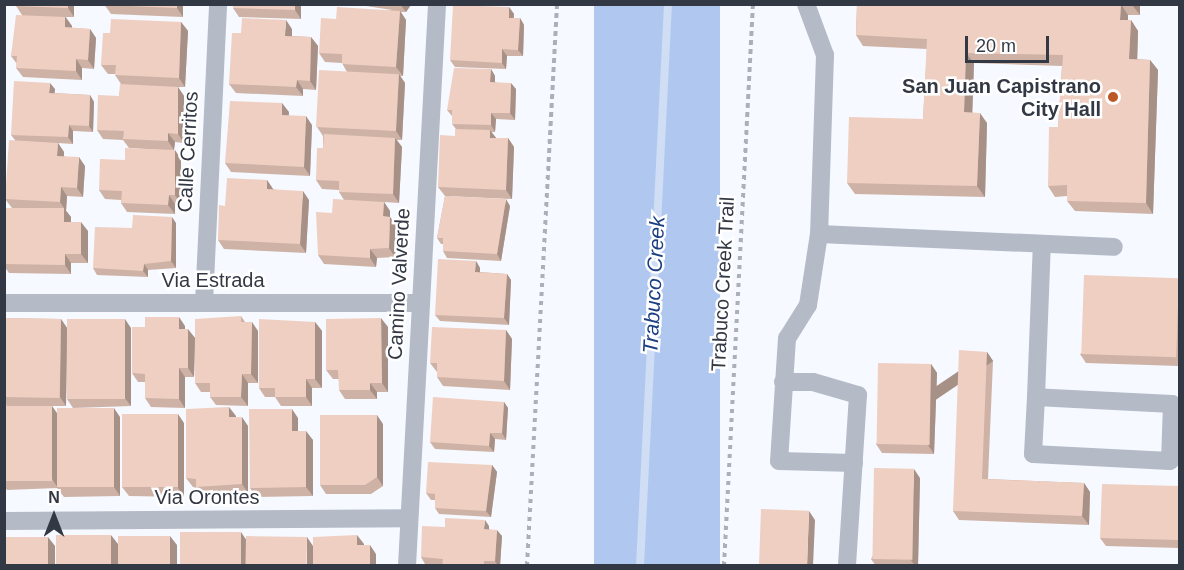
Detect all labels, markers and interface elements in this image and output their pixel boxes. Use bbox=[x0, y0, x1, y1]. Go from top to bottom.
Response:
scale bar bbox=[968, 24, 1052, 62]
text: 20 m bbox=[976, 36, 1016, 56]
place label: San Juan Capistrano City Hall bbox=[902, 74, 1101, 121]
marker: San Juan Capistrano City Hall bbox=[1106, 90, 1120, 104]
street label: Calle Cerritos bbox=[173, 91, 203, 213]
street label: Trabuco Creek Trail bbox=[706, 196, 740, 372]
street label: Camino Valverde bbox=[383, 208, 415, 360]
water label: Trabuco Creek bbox=[638, 216, 670, 354]
street label: Via Estrada bbox=[161, 268, 265, 292]
street label: Via Orontes bbox=[154, 485, 260, 509]
north arrow bbox=[24, 486, 84, 546]
text: N bbox=[48, 489, 60, 506]

